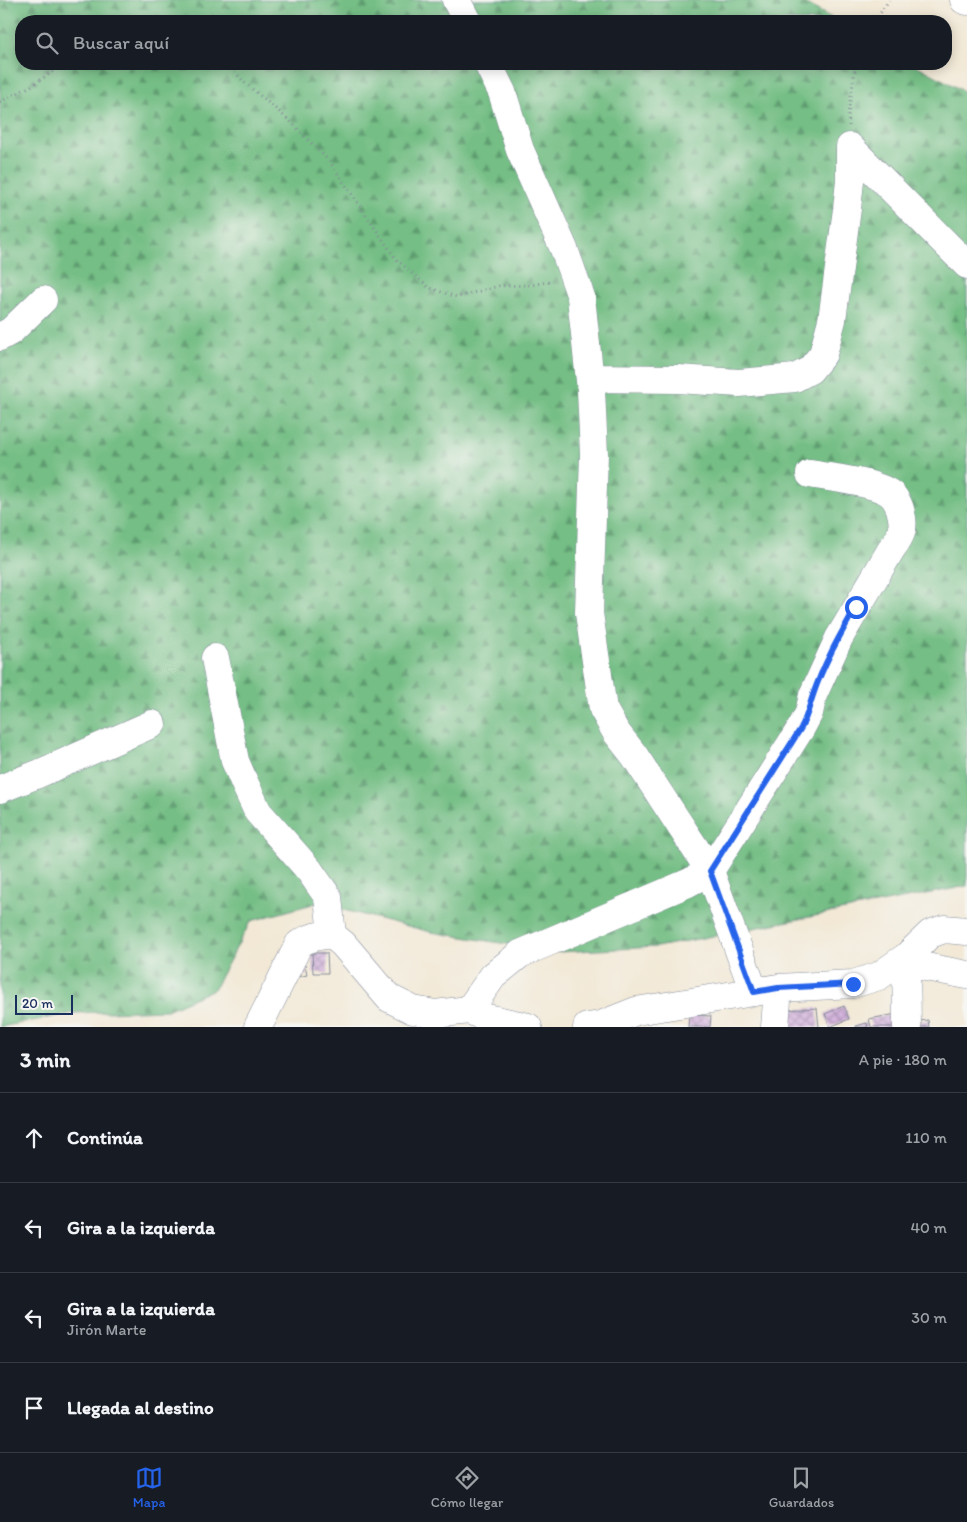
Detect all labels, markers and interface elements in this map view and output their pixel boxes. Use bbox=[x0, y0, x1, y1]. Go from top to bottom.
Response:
search box bbox=[15, 15, 952, 70]
icon: search bbox=[33, 29, 61, 57]
text: Buscar aquí bbox=[73, 31, 169, 54]
route start bbox=[845, 596, 868, 619]
route end bbox=[842, 973, 865, 996]
scale bar bbox=[15, 992, 72, 1015]
text: 20 m bbox=[22, 995, 53, 1012]
text: 3 min bbox=[20, 1047, 70, 1072]
text: A pie · 180 m bbox=[859, 1050, 947, 1069]
icon: ahead bbox=[20, 1124, 48, 1152]
text: Continúa bbox=[67, 1126, 143, 1149]
text: 110 m bbox=[905, 1128, 947, 1147]
icon: left bbox=[20, 1214, 48, 1242]
text: Gira a la izquierda bbox=[67, 1216, 215, 1239]
text: 40 m bbox=[910, 1218, 947, 1237]
text: Gira a la izquierda bbox=[67, 1297, 215, 1320]
icon: left bbox=[20, 1304, 48, 1332]
text: 30 m bbox=[911, 1308, 947, 1327]
text: Jirón Marte bbox=[67, 1320, 146, 1339]
icon: arrive bbox=[20, 1394, 48, 1422]
text: Llegada al destino bbox=[67, 1396, 214, 1419]
tab: Mapa bbox=[133, 1464, 165, 1511]
tab: Cómo llegar bbox=[431, 1464, 503, 1511]
tab: Guardados bbox=[769, 1464, 834, 1511]

